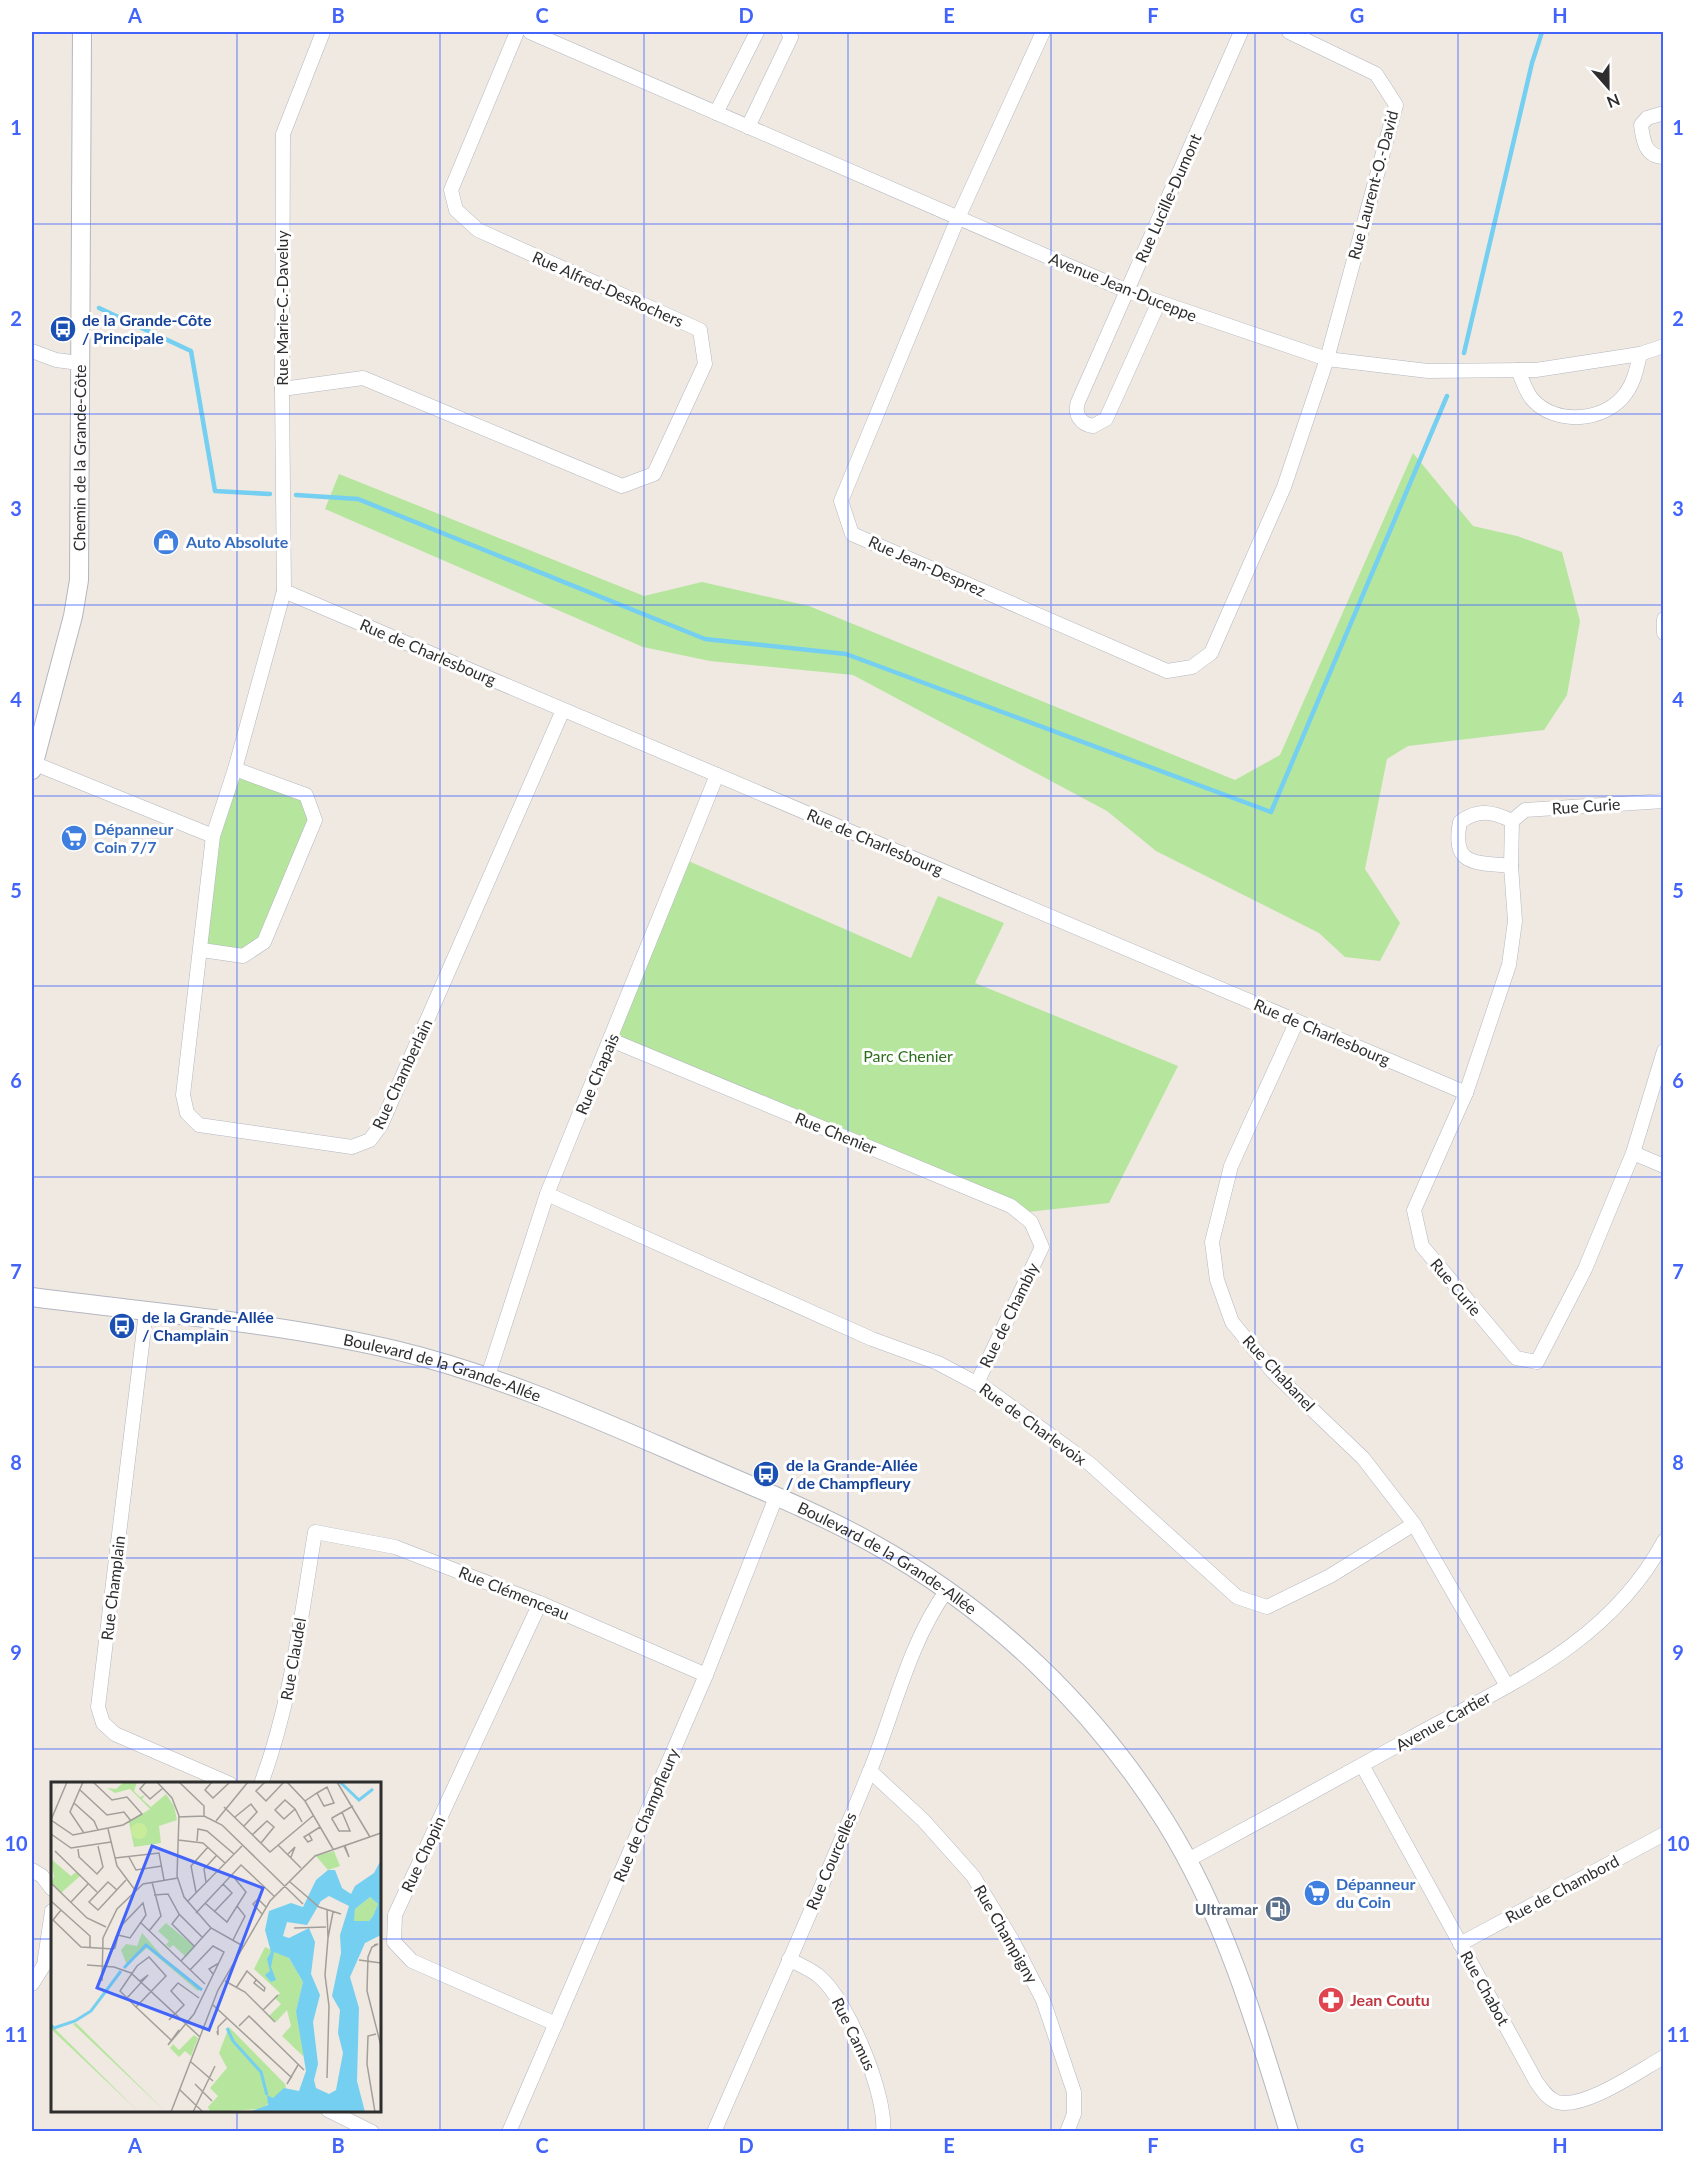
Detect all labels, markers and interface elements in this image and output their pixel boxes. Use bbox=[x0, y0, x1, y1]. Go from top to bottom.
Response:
text: A bbox=[127, 3, 142, 27]
text: B bbox=[331, 3, 345, 27]
text: C bbox=[535, 3, 549, 27]
text: D bbox=[738, 3, 754, 27]
text: E bbox=[943, 3, 955, 27]
text: F bbox=[1147, 3, 1159, 27]
text: G bbox=[1350, 3, 1364, 27]
text: H bbox=[1552, 3, 1568, 27]
north arrow bbox=[1578, 57, 1638, 117]
text: N bbox=[1604, 90, 1623, 113]
street label: Rue Laurent-O.-David bbox=[1343, 108, 1402, 262]
text: 1 bbox=[10, 115, 22, 139]
text: 1 bbox=[1672, 115, 1684, 139]
street label: Rue Lucille-Dumont bbox=[1131, 130, 1205, 265]
street label: Rue Marie-C.-Daveluy bbox=[272, 230, 291, 386]
street label: Rue Alfred-DesRochers bbox=[530, 247, 687, 330]
street label: Avenue Jean-Duceppe bbox=[1047, 248, 1200, 325]
text: 2 bbox=[10, 306, 22, 330]
text: 2 bbox=[1672, 306, 1684, 330]
place label: de la Grande-Côte / Principale bbox=[82, 310, 212, 347]
bus stop icon: de la Grande-Côte / Principale bbox=[48, 314, 78, 344]
street label: Chemin de la Grande-Côte bbox=[69, 364, 89, 551]
text: 3 bbox=[10, 496, 22, 520]
text: 3 bbox=[1672, 496, 1684, 520]
shop icon: Auto Absolute bbox=[151, 527, 181, 557]
street label: Rue Jean-Desprez bbox=[866, 531, 989, 600]
place label: Auto Absolute bbox=[185, 532, 289, 551]
street label: Rue de Charlesbourg bbox=[357, 614, 499, 689]
text: 4 bbox=[10, 687, 22, 711]
text: 4 bbox=[1672, 687, 1684, 711]
street label: Rue Curie bbox=[1551, 794, 1621, 817]
street label: Rue de Charlesbourg bbox=[804, 804, 946, 879]
place label: Dépanneur Coin 7/7 bbox=[94, 819, 173, 856]
supermarket icon: Dépanneur Coin 7/7 bbox=[59, 823, 89, 853]
text: 5 bbox=[10, 878, 22, 902]
text: 5 bbox=[1672, 878, 1684, 902]
street label: Rue de Charlesbourg bbox=[1251, 994, 1393, 1069]
street label: Rue Chamberlain bbox=[368, 1016, 435, 1132]
street label: Rue Chapais bbox=[571, 1030, 622, 1117]
park label: Parc Chenier bbox=[863, 1046, 953, 1065]
text: 6 bbox=[10, 1068, 22, 1092]
text: 6 bbox=[1672, 1068, 1684, 1092]
street label: Rue Chenier bbox=[793, 1108, 880, 1158]
street label: Rue Curie bbox=[1427, 1254, 1486, 1319]
text: 7 bbox=[10, 1259, 22, 1283]
street label: Rue de Chambly bbox=[975, 1259, 1042, 1370]
text: 7 bbox=[1672, 1259, 1684, 1283]
place label: de la Grande-Allée / Champlain bbox=[142, 1307, 274, 1344]
bus stop icon: de la Grande-Allée / Champlain bbox=[107, 1311, 137, 1341]
street label: Boulevard de la Grande-Allée bbox=[342, 1329, 544, 1405]
street label: Rue Chabanel bbox=[1239, 1331, 1319, 1415]
street label: Rue de Charlevoix bbox=[976, 1379, 1090, 1469]
text: 8 bbox=[10, 1450, 22, 1474]
text: 8 bbox=[1672, 1450, 1684, 1474]
place label: de la Grande-Allée / de Champfleury bbox=[786, 1455, 918, 1492]
bus stop icon: de la Grande-Allée / de Champfleury bbox=[751, 1459, 781, 1489]
street label: Boulevard de la Grande-Allée bbox=[795, 1497, 981, 1618]
street label: Rue Champlain bbox=[97, 1534, 128, 1641]
street label: Rue Clémenceau bbox=[456, 1562, 572, 1623]
street label: Rue Claudel bbox=[276, 1616, 309, 1702]
text: 9 bbox=[10, 1640, 22, 1664]
text: 9 bbox=[1672, 1640, 1684, 1664]
street label: Avenue Cartier bbox=[1392, 1687, 1494, 1754]
street label: Rue de Champfleury bbox=[609, 1745, 683, 1884]
inset map bbox=[51, 1782, 381, 2112]
street label: Rue Courcelles bbox=[801, 1809, 860, 1912]
street label: Rue Chopin bbox=[397, 1813, 448, 1895]
text: 10 bbox=[4, 1831, 28, 1855]
text: 10 bbox=[1666, 1831, 1690, 1855]
street label: Rue de Chambord bbox=[1502, 1851, 1622, 1927]
place label: Dépanneur du Coin bbox=[1336, 1874, 1415, 1911]
supermarket icon: Dépanneur du Coin bbox=[1302, 1878, 1332, 1908]
street label: Rue Champigny bbox=[971, 1881, 1043, 1987]
fuel station icon: Ultramar bbox=[1263, 1894, 1293, 1924]
place label: Ultramar bbox=[1195, 1899, 1258, 1918]
street label: Rue Chabot bbox=[1457, 1947, 1514, 2029]
pharmacy icon: Jean Coutu bbox=[1316, 1985, 1346, 2015]
place label: Jean Coutu bbox=[1350, 1990, 1430, 2009]
street label: Rue Camus bbox=[829, 1994, 880, 2073]
text: 11 bbox=[4, 2022, 28, 2046]
text: 11 bbox=[1666, 2022, 1690, 2046]
text: A bbox=[127, 2133, 142, 2157]
text: B bbox=[331, 2133, 345, 2157]
text: C bbox=[535, 2133, 549, 2157]
text: D bbox=[738, 2133, 754, 2157]
text: E bbox=[943, 2133, 955, 2157]
text: F bbox=[1147, 2133, 1159, 2157]
text: G bbox=[1350, 2133, 1364, 2157]
text: H bbox=[1552, 2133, 1568, 2157]

